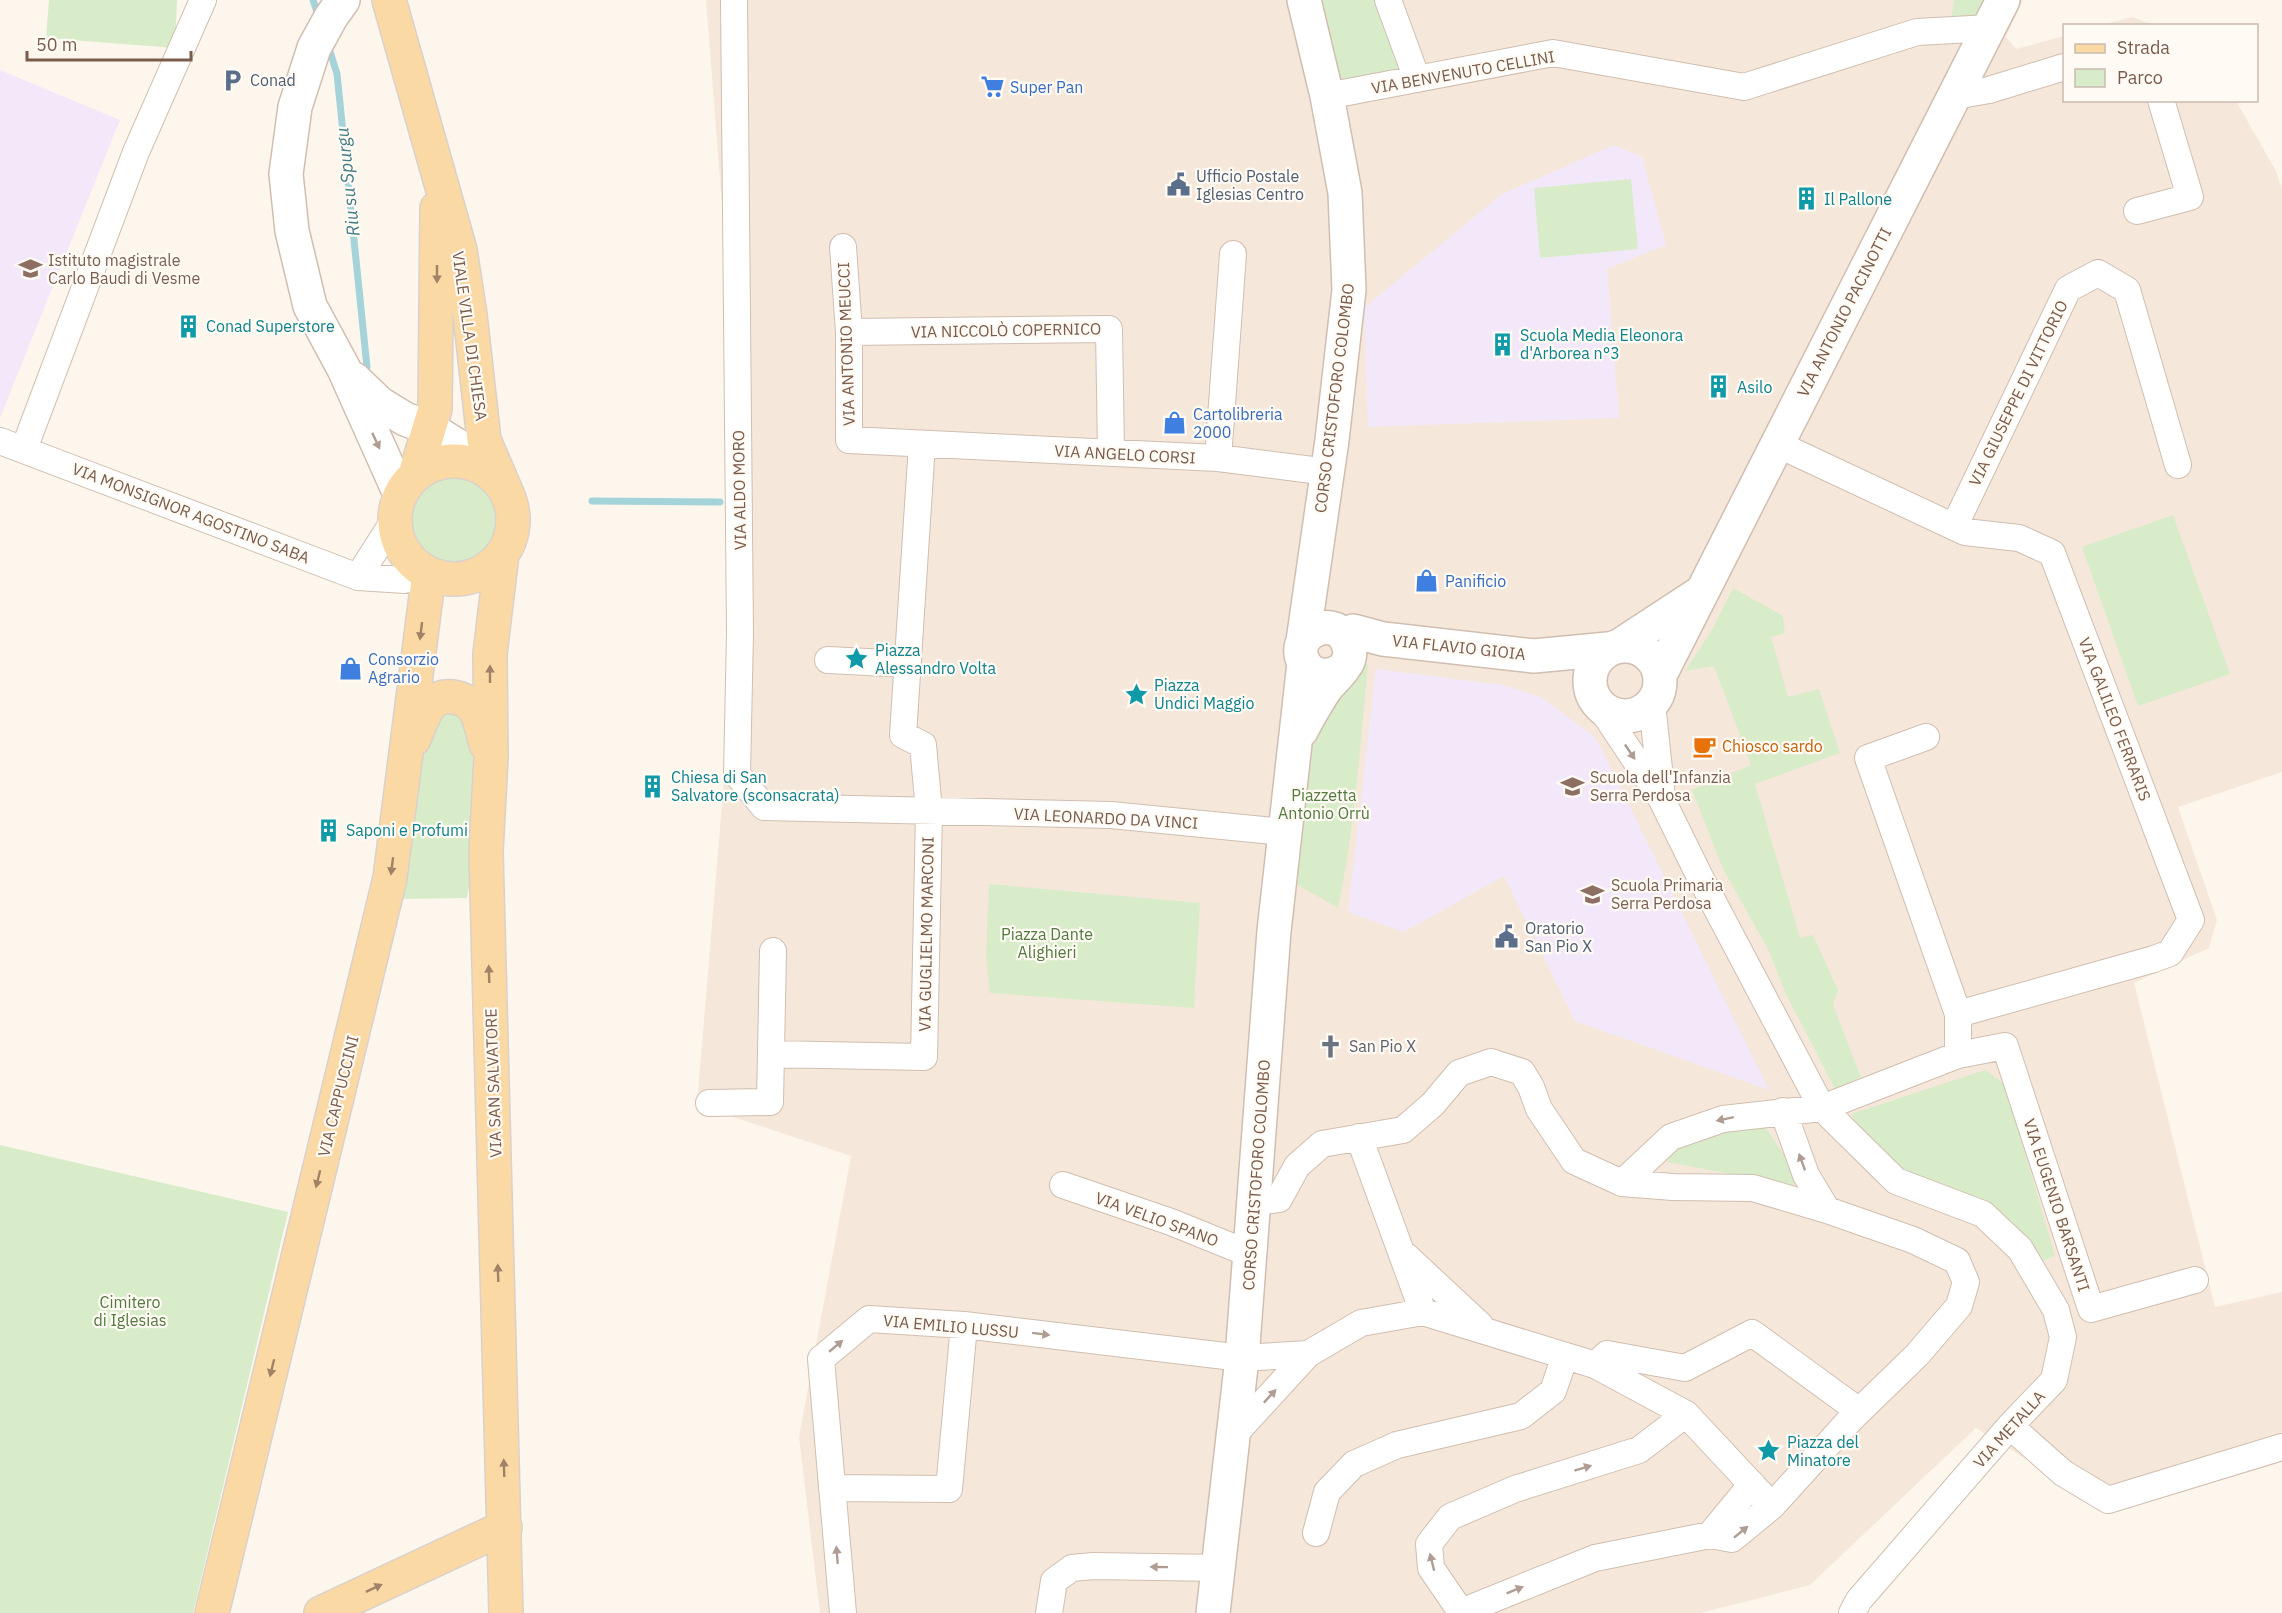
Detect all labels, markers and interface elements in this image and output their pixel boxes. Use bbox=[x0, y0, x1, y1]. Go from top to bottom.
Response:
scale bar bbox=[27, 24, 190, 62]
legend bbox=[2063, 24, 2258, 102]
text: 50 m bbox=[36, 33, 78, 56]
text: Strada bbox=[2117, 36, 2170, 59]
street label: VIA BENVENUTO CELLINI bbox=[1370, 46, 1556, 98]
text: Parco bbox=[2117, 66, 2163, 89]
parking icon: Conad bbox=[219, 67, 245, 93]
place label: Conad bbox=[250, 70, 296, 90]
supermarket icon: Super Pan bbox=[979, 74, 1005, 100]
place label: Super Pan bbox=[1010, 77, 1083, 97]
water label: Riu su Spurgu bbox=[330, 126, 365, 238]
place label: Ufficio Postale Iglesias Centro bbox=[1196, 166, 1304, 204]
public building icon: Ufficio Postale Iglesias Centro bbox=[1165, 172, 1191, 198]
building icon: Il Pallone bbox=[1793, 186, 1819, 212]
place label: Il Pallone bbox=[1824, 189, 1892, 209]
street label: VIA ANTONIO PACINOTTI bbox=[1793, 224, 1895, 400]
place label: Istituto magistrale Carlo Baudi di Vesme bbox=[48, 250, 200, 288]
street label: VIALE VILLA DI CHIESA bbox=[448, 250, 492, 422]
school or university icon: Istituto magistrale Carlo Baudi di Vesme bbox=[17, 256, 43, 282]
street label: VIA ANTONIO MEUCCI bbox=[833, 262, 859, 426]
one-way arrow bbox=[432, 265, 442, 284]
street label: CORSO CRISTOFORO COLOMBO bbox=[1310, 282, 1358, 514]
street label: VIA GIUSEPPE DI VITTORIO bbox=[1964, 297, 2072, 489]
building icon: Conad Superstore bbox=[175, 313, 201, 339]
place label: Conad Superstore bbox=[206, 316, 335, 336]
street label: VIA NICCOLÒ COPERNICO bbox=[911, 317, 1101, 342]
place label: Scuola Media Eleonora d'Arborea n°3 bbox=[1520, 325, 1684, 363]
building icon: Scuola Media Eleonora d'Arborea n°3 bbox=[1489, 331, 1515, 357]
building icon: Asilo bbox=[1706, 374, 1732, 400]
place label: Asilo bbox=[1737, 377, 1772, 397]
place label: Cartolibreria 2000 bbox=[1193, 404, 1283, 442]
shop icon: Cartolibreria 2000 bbox=[1162, 410, 1188, 436]
street label: VIA ALDO MORO bbox=[728, 430, 750, 550]
one-way arrow bbox=[372, 433, 381, 450]
street label: VIA ANGELO CORSI bbox=[1054, 440, 1196, 468]
street label: VIA MONSIGNOR AGOSTINO SABA bbox=[69, 458, 313, 568]
shop icon: Panificio bbox=[1414, 568, 1440, 594]
place label: Panificio bbox=[1445, 571, 1506, 591]
one-way arrow bbox=[417, 622, 426, 641]
street label: VIA FLAVIO GIOIA bbox=[1391, 630, 1527, 664]
street label: VIA GALILEO FERRARIS bbox=[2075, 634, 2155, 804]
place label: Piazza Alessandro Volta bbox=[875, 640, 996, 678]
place icon: Piazza Alessandro Volta bbox=[844, 646, 870, 672]
place label: Consorzio Agrario bbox=[368, 649, 439, 687]
shop icon: Consorzio Agrario bbox=[337, 655, 363, 681]
one-way arrow bbox=[485, 664, 495, 683]
place label: Piazza Undici Maggio bbox=[1154, 675, 1255, 713]
place icon: Piazza Undici Maggio bbox=[1123, 681, 1149, 707]
cafe icon: Chiosco sardo bbox=[1691, 733, 1717, 759]
place label: Chiosco sardo bbox=[1722, 736, 1823, 756]
one-way arrow bbox=[1624, 744, 1635, 760]
place label: Chiesa di San Salvatore (sconsacrata) bbox=[671, 767, 840, 805]
place label: Scuola dell'Infanzia Serra Perdosa bbox=[1590, 767, 1731, 805]
building icon: Chiesa di San Salvatore (sconsacrata) bbox=[640, 773, 666, 799]
school or university icon: Scuola dell'Infanzia Serra Perdosa bbox=[1559, 773, 1585, 799]
park label: Piazzetta Antonio Orrù bbox=[1278, 785, 1370, 823]
street label: VIA LEONARDO DA VINCI bbox=[1013, 803, 1199, 833]
building icon: Saponi e Profumi bbox=[315, 817, 341, 843]
place label: Saponi e Profumi bbox=[346, 820, 468, 840]
street label: VIA GUGLIELMO MARCONI bbox=[914, 836, 938, 1032]
one-way arrow bbox=[387, 857, 396, 876]
place label: Scuola Primaria Serra Perdosa bbox=[1611, 875, 1724, 913]
school or university icon: Scuola Primaria Serra Perdosa bbox=[1580, 881, 1606, 907]
place label: Oratorio San Pio X bbox=[1525, 918, 1592, 956]
park label: Piazza Dante Alighieri bbox=[1001, 924, 1093, 962]
public building icon: Oratorio San Pio X bbox=[1494, 924, 1520, 950]
one-way arrow bbox=[485, 964, 494, 983]
street label: VIA SAN SALVATORE bbox=[480, 1008, 506, 1158]
street label: VIA CAPPUCCINI bbox=[313, 1033, 363, 1159]
church icon: San Pio X bbox=[1318, 1033, 1344, 1059]
place label: San Pio X bbox=[1349, 1036, 1416, 1056]
street label: CORSO CRISTOFORO COLOMBO bbox=[1238, 1059, 1274, 1291]
one-way arrow bbox=[1716, 1115, 1735, 1125]
street label: VIA EUGENIO BARSANTI bbox=[2020, 1116, 2094, 1294]
one-way arrow bbox=[1796, 1153, 1806, 1171]
one-way arrow bbox=[313, 1170, 323, 1188]
street label: VIA VELIO SPANO bbox=[1093, 1187, 1221, 1251]
one-way arrow bbox=[493, 1264, 503, 1283]
park label: Cimitero di Iglesias bbox=[93, 1292, 167, 1330]
street label: VIA EMILIO LUSSU bbox=[882, 1310, 1020, 1342]
one-way arrow bbox=[1032, 1330, 1051, 1339]
one-way arrow bbox=[828, 1340, 844, 1353]
one-way arrow bbox=[267, 1359, 277, 1377]
street label: VIA METALLA bbox=[1969, 1386, 2049, 1472]
one-way arrow bbox=[1263, 1388, 1277, 1403]
place label: Piazza del Minatore bbox=[1787, 1432, 1859, 1470]
place icon: Piazza del Minatore bbox=[1756, 1438, 1782, 1464]
one-way arrow bbox=[499, 1459, 508, 1478]
one-way arrow bbox=[1574, 1463, 1592, 1472]
one-way arrow bbox=[1733, 1526, 1748, 1539]
one-way arrow bbox=[833, 1545, 842, 1564]
one-way arrow bbox=[1426, 1553, 1436, 1571]
one-way arrow bbox=[1150, 1562, 1169, 1572]
one-way arrow bbox=[366, 1584, 383, 1593]
one-way arrow bbox=[1507, 1585, 1525, 1595]

